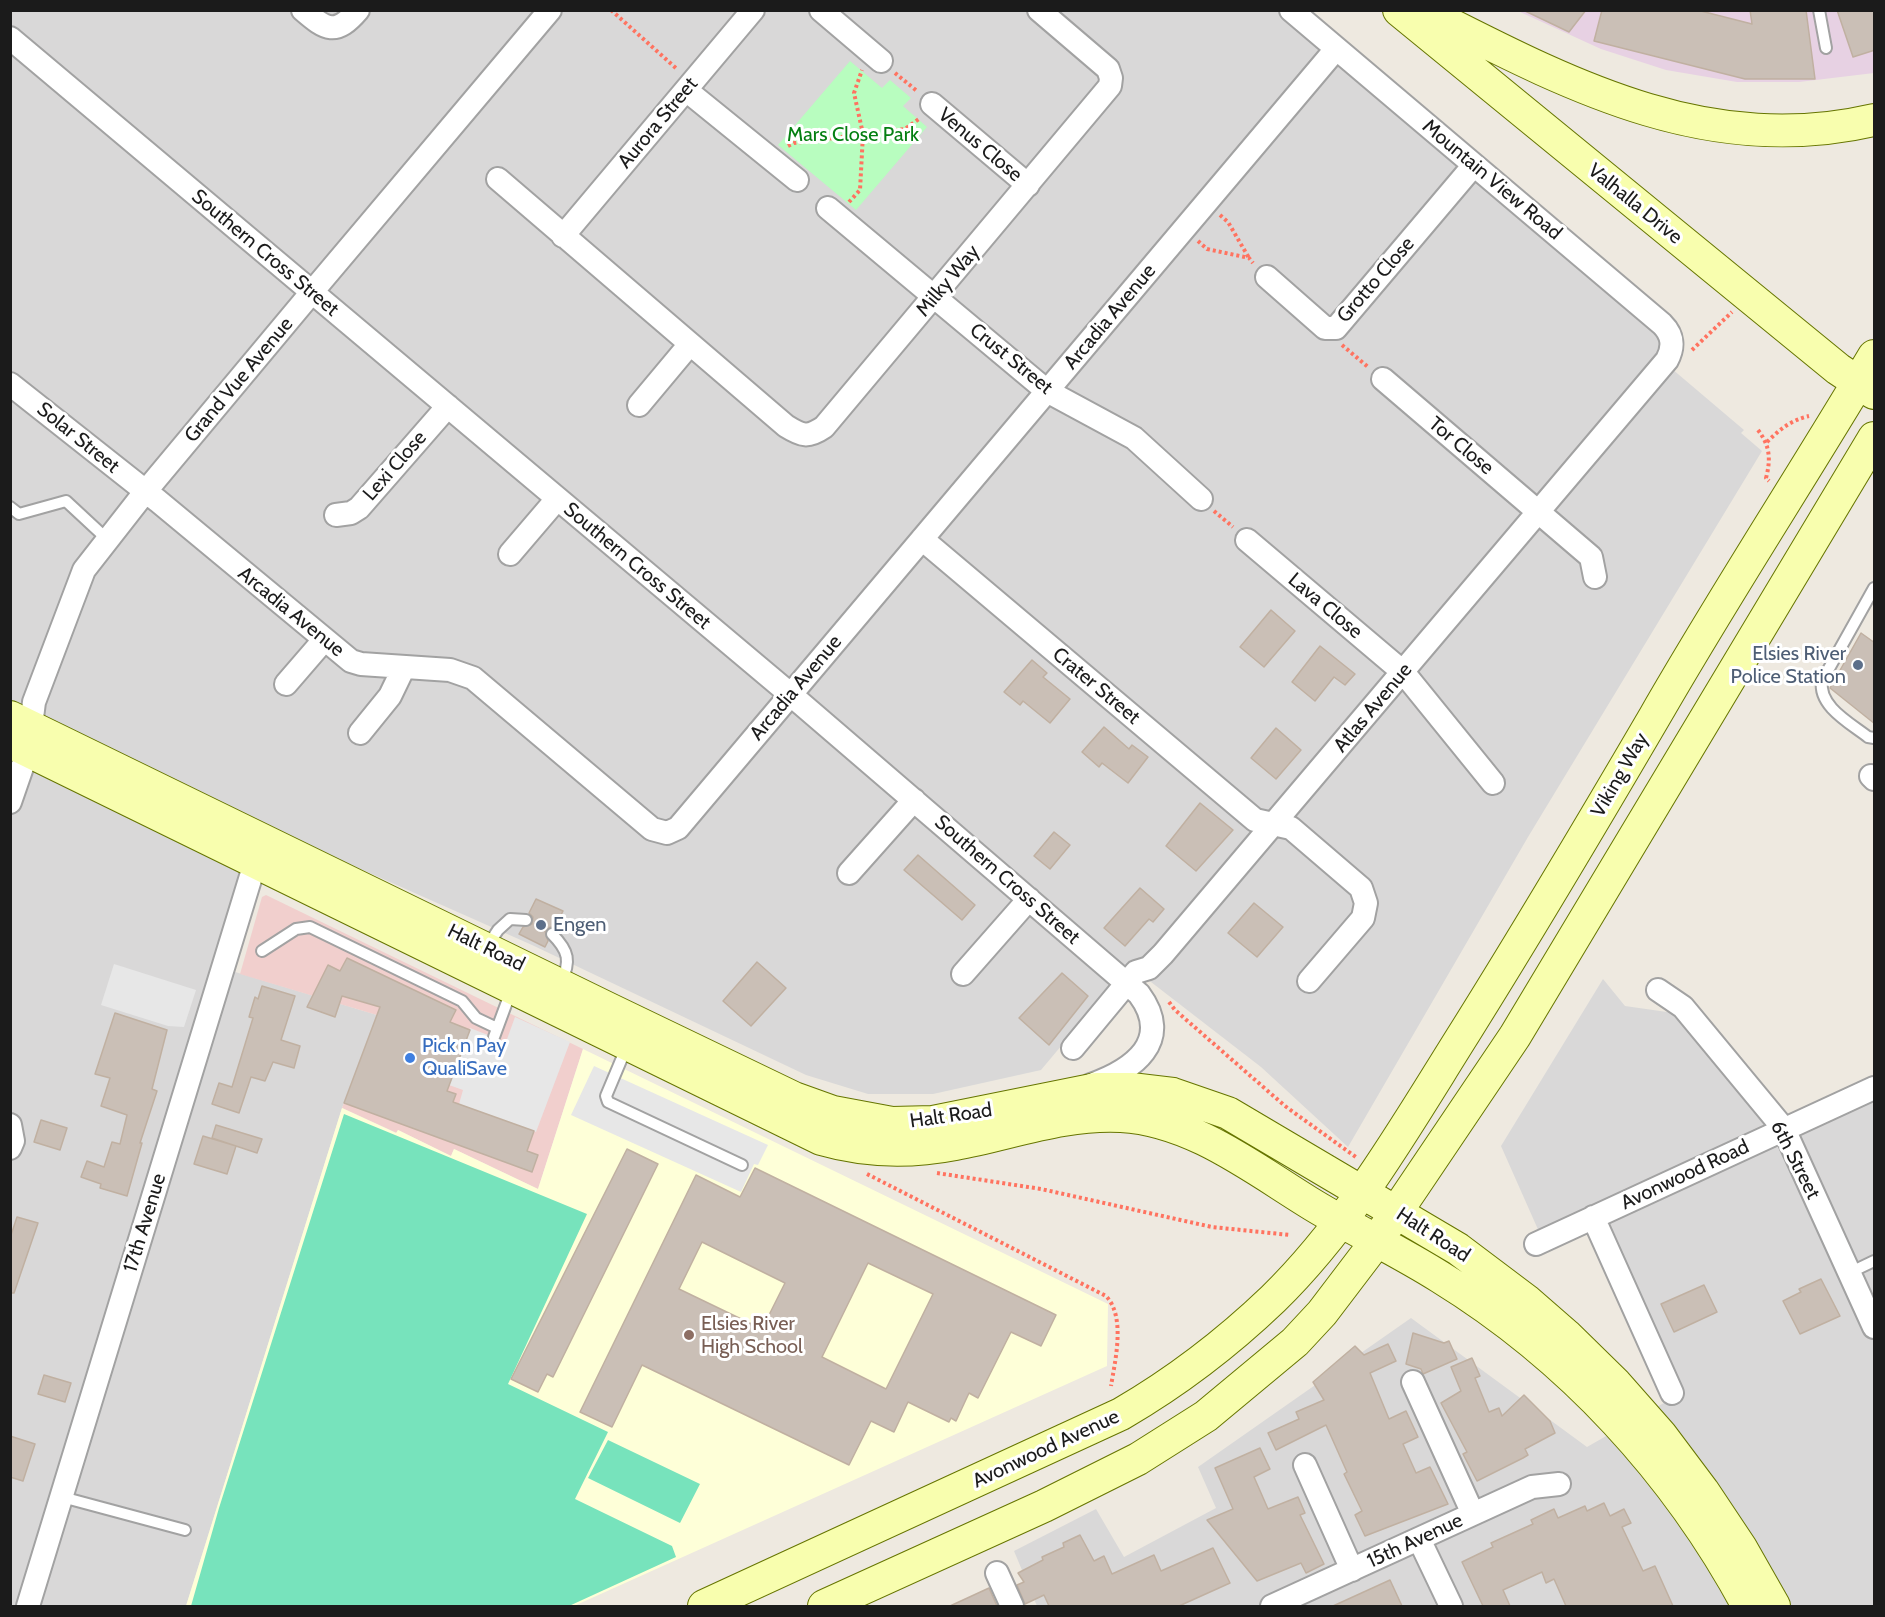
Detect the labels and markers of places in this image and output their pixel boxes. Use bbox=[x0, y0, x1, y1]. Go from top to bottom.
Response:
place label: Elsies River Police Station bbox=[1731, 642, 1846, 689]
marker: Elsies River Police Station bbox=[1851, 658, 1865, 672]
place label: Engen bbox=[553, 913, 606, 937]
marker: Engen bbox=[534, 918, 548, 932]
place label: Pick n Pay QualiSave bbox=[422, 1034, 507, 1081]
marker: Pick n Pay QualiSave bbox=[403, 1051, 417, 1065]
place label: Elsies River High School bbox=[701, 1312, 803, 1359]
marker: Elsies River High School bbox=[682, 1328, 696, 1342]

